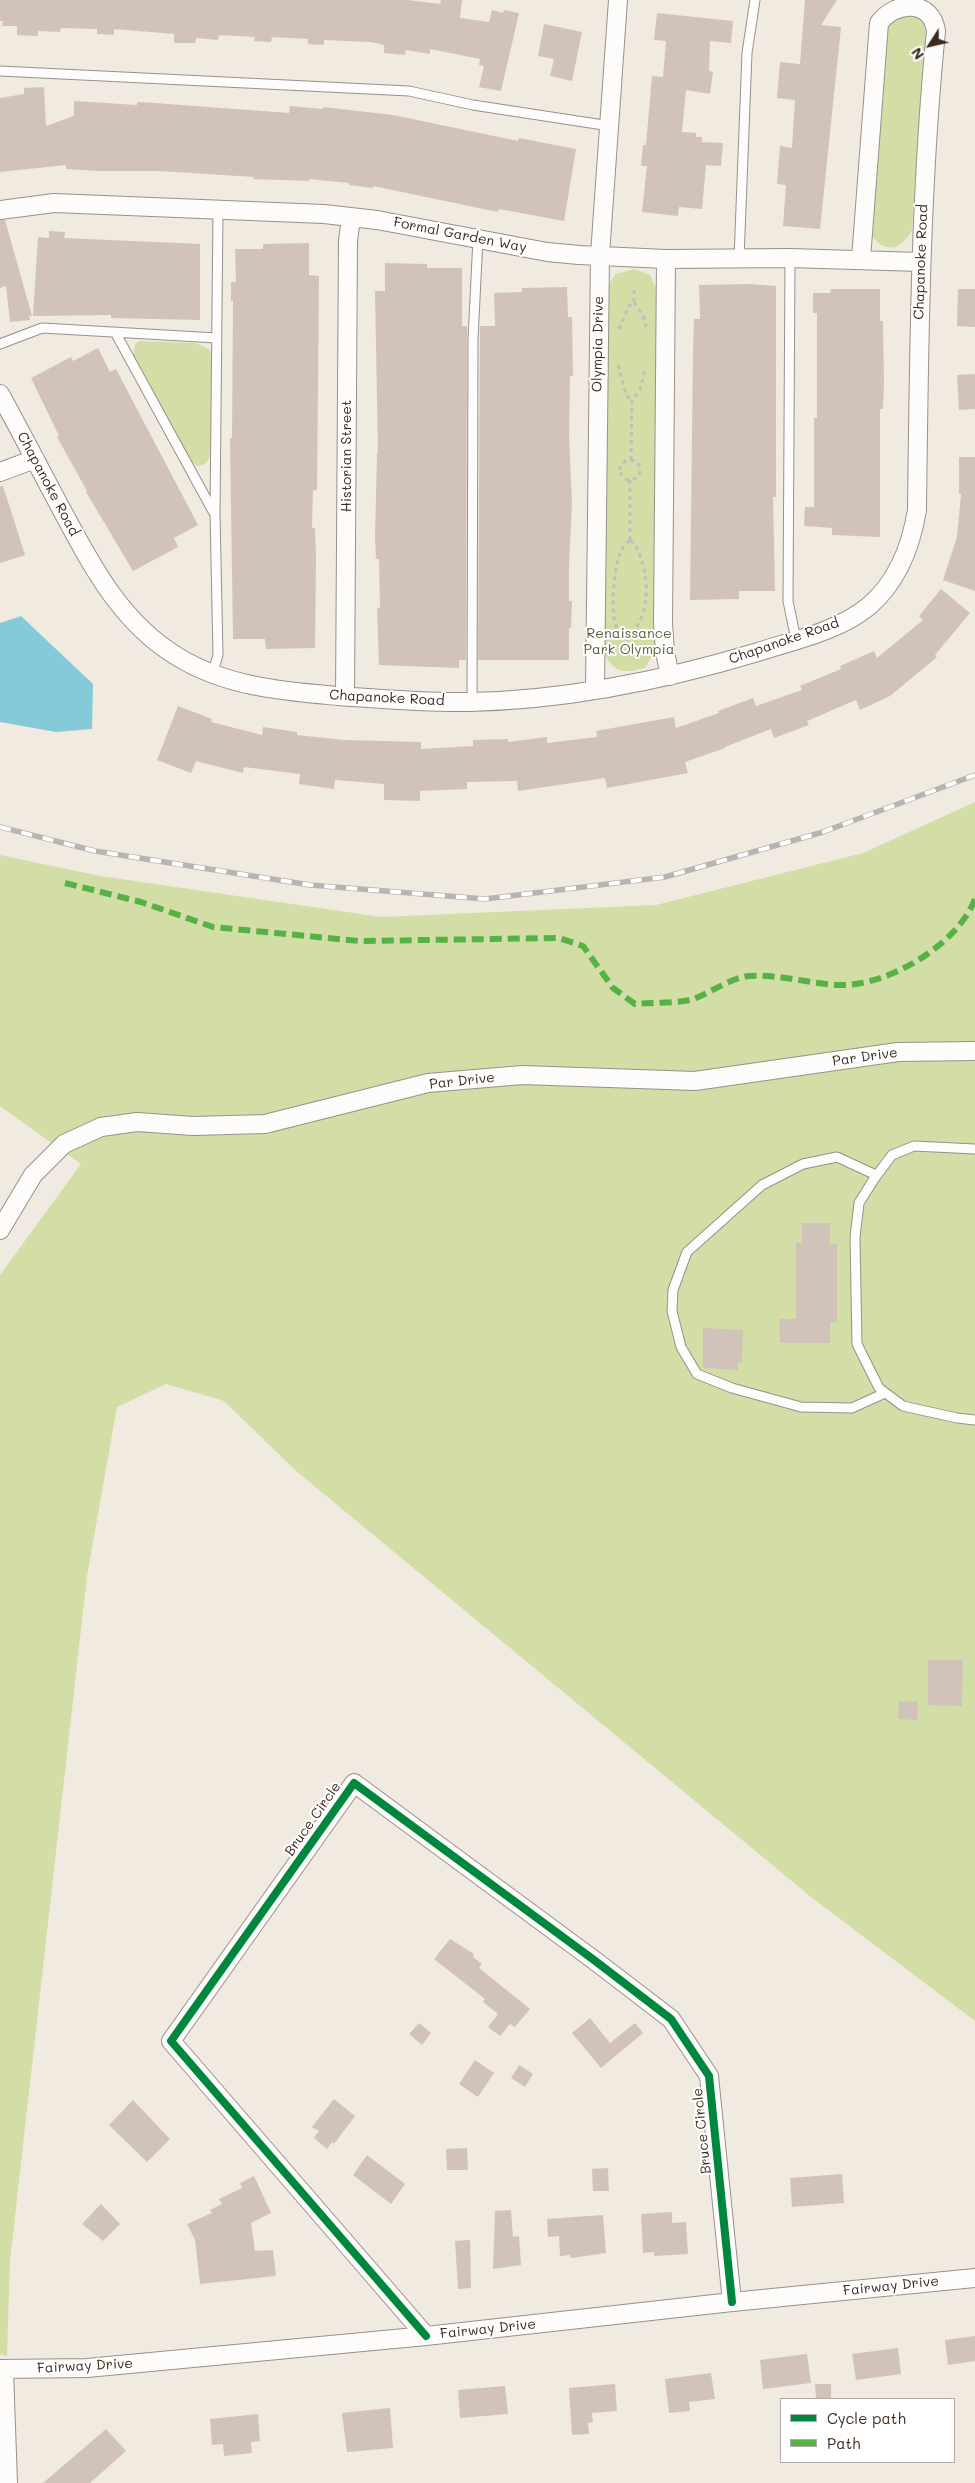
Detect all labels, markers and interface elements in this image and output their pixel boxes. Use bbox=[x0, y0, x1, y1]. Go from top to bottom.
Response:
north arrow bbox=[905, 20, 955, 70]
text: N bbox=[906, 44, 928, 64]
street label: Chapanoke Road bbox=[911, 204, 931, 320]
street label: Formal Garden Way bbox=[392, 214, 528, 256]
street label: Olympia Drive bbox=[589, 296, 607, 392]
street label: Historian Street bbox=[339, 400, 355, 512]
street label: Chapanoke Road bbox=[13, 429, 83, 539]
street label: Chapanoke Road bbox=[727, 614, 841, 668]
park label: Renaissance Park Olympia bbox=[584, 626, 674, 658]
street label: Chapanoke Road bbox=[329, 687, 445, 709]
street label: Par Drive bbox=[831, 1044, 899, 1070]
street label: Par Drive bbox=[428, 1069, 496, 1093]
street label: Bruce Circle bbox=[281, 1779, 345, 1859]
street label: Bruce Circle bbox=[689, 2087, 715, 2175]
street label: Fairway Drive bbox=[842, 2273, 940, 2299]
street label: Fairway Drive bbox=[439, 2316, 537, 2342]
street label: Fairway Drive bbox=[37, 2355, 133, 2377]
legend bbox=[780, 2398, 955, 2463]
text: Cycle path bbox=[827, 2408, 906, 2428]
text: Path bbox=[827, 2433, 861, 2453]

